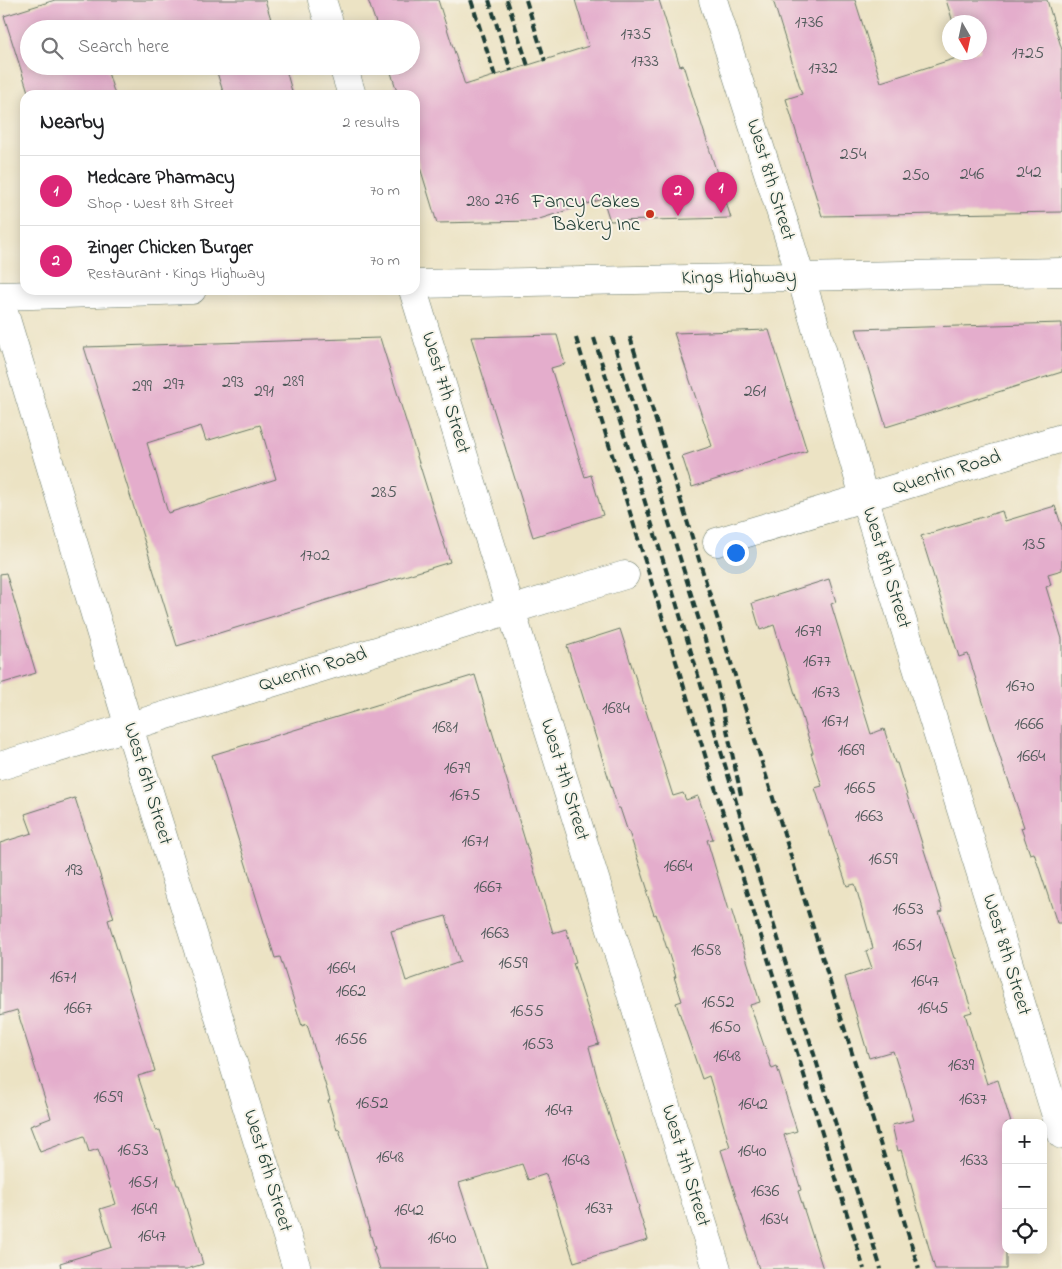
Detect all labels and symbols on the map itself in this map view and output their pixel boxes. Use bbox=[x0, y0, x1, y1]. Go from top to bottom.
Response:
house number: 1736 bbox=[795, 10, 823, 36]
north arrow bbox=[942, 15, 987, 60]
house number: 1735 bbox=[621, 22, 651, 48]
house number: 1725 bbox=[1012, 41, 1044, 67]
house number: 1733 bbox=[631, 49, 659, 75]
house number: 1732 bbox=[808, 56, 838, 82]
street label: West 8th Street bbox=[738, 116, 802, 245]
house number: 254 bbox=[840, 142, 867, 168]
house number: 242 bbox=[1016, 160, 1042, 186]
house number: 246 bbox=[960, 162, 984, 188]
house number: 250 bbox=[902, 163, 930, 189]
pin: 1 bbox=[705, 172, 737, 213]
pin: 2 bbox=[662, 175, 694, 216]
house number: 276 bbox=[495, 187, 519, 213]
place label: Fancy Cakes Bakery Inc bbox=[531, 188, 640, 240]
house number: 280 bbox=[466, 189, 490, 215]
marker: Fancy Cakes Bakery Inc bbox=[644, 208, 656, 220]
street label: Kings Highway bbox=[681, 262, 797, 295]
street label: West 7th Street bbox=[413, 328, 477, 458]
house number: 289 bbox=[282, 369, 304, 395]
house number: 293 bbox=[222, 370, 244, 396]
house number: 297 bbox=[163, 372, 185, 398]
house number: 299 bbox=[132, 374, 152, 400]
house number: 291 bbox=[254, 379, 274, 405]
house number: 261 bbox=[744, 379, 767, 405]
street label: Quentin Road bbox=[889, 443, 1005, 503]
house number: 285 bbox=[371, 480, 397, 506]
street label: West 8th Street bbox=[854, 504, 918, 633]
house number: 135 bbox=[1022, 532, 1046, 558]
your location bbox=[723, 540, 749, 566]
house number: 1702 bbox=[300, 543, 330, 569]
house number: 1679 bbox=[795, 619, 822, 645]
street label: Quentin Road bbox=[255, 640, 371, 700]
house number: 1677 bbox=[803, 649, 832, 675]
house number: 1670 bbox=[1006, 674, 1035, 700]
house number: 1673 bbox=[812, 680, 840, 706]
house number: 1684 bbox=[602, 696, 630, 722]
house number: 1671 bbox=[822, 709, 849, 735]
house number: 1666 bbox=[1014, 712, 1044, 738]
house number: 1681 bbox=[432, 715, 458, 741]
street label: West 7th Street bbox=[532, 715, 596, 845]
street label: West 6th Street bbox=[115, 719, 179, 849]
house number: 1669 bbox=[838, 738, 865, 764]
house number: 1664 bbox=[1017, 744, 1046, 770]
house number: 1679 bbox=[444, 756, 471, 782]
house number: 1665 bbox=[844, 776, 876, 802]
house number: 1675 bbox=[449, 783, 481, 809]
house number: 1663 bbox=[855, 804, 884, 830]
house number: 1671 bbox=[462, 829, 489, 855]
house number: 1659 bbox=[868, 847, 898, 873]
house number: 1664 bbox=[664, 854, 693, 880]
house number: 193 bbox=[65, 858, 83, 884]
house number: 1667 bbox=[474, 875, 503, 901]
street label: West 8th Street bbox=[974, 891, 1038, 1020]
house number: 1653 bbox=[892, 897, 924, 923]
house number: 1663 bbox=[481, 921, 510, 947]
house number: 1651 bbox=[892, 933, 922, 959]
house number: 1658 bbox=[691, 938, 722, 964]
house number: 1659 bbox=[498, 951, 528, 977]
house number: 1664 bbox=[327, 956, 356, 982]
house number: 1671 bbox=[50, 965, 77, 991]
house number: 1647 bbox=[911, 969, 940, 995]
house number: 1662 bbox=[336, 979, 366, 1005]
house number: 1652 bbox=[702, 990, 734, 1016]
house number: 1667 bbox=[64, 996, 93, 1022]
house number: 1645 bbox=[917, 996, 949, 1022]
house number: 1655 bbox=[510, 999, 544, 1025]
house number: 1650 bbox=[709, 1015, 741, 1041]
house number: 1656 bbox=[335, 1027, 367, 1053]
house number: 1653 bbox=[522, 1032, 554, 1058]
house number: 1648 bbox=[713, 1044, 741, 1070]
house number: 1639 bbox=[948, 1053, 975, 1079]
house number: 1659 bbox=[93, 1085, 123, 1111]
house number: 1637 bbox=[959, 1087, 988, 1113]
house number: 1652 bbox=[356, 1091, 388, 1117]
house number: 1642 bbox=[738, 1092, 768, 1118]
house number: 1647 bbox=[545, 1098, 574, 1124]
street label: West 7th Street bbox=[653, 1101, 717, 1231]
street label: West 6th Street bbox=[235, 1106, 299, 1236]
house number: 1653 bbox=[117, 1138, 149, 1164]
house number: 1640 bbox=[738, 1139, 767, 1165]
house number: 1648 bbox=[376, 1145, 404, 1171]
house number: 1643 bbox=[562, 1148, 590, 1174]
house number: 1633 bbox=[960, 1148, 988, 1174]
house number: 1651 bbox=[128, 1170, 158, 1196]
house number: 1636 bbox=[751, 1179, 780, 1205]
house number: 1637 bbox=[585, 1196, 614, 1222]
house number: 1649 bbox=[131, 1197, 158, 1223]
house number: 1642 bbox=[394, 1198, 424, 1224]
house number: 1634 bbox=[760, 1207, 789, 1233]
house number: 1647 bbox=[138, 1224, 167, 1250]
house number: 1640 bbox=[428, 1226, 457, 1252]

